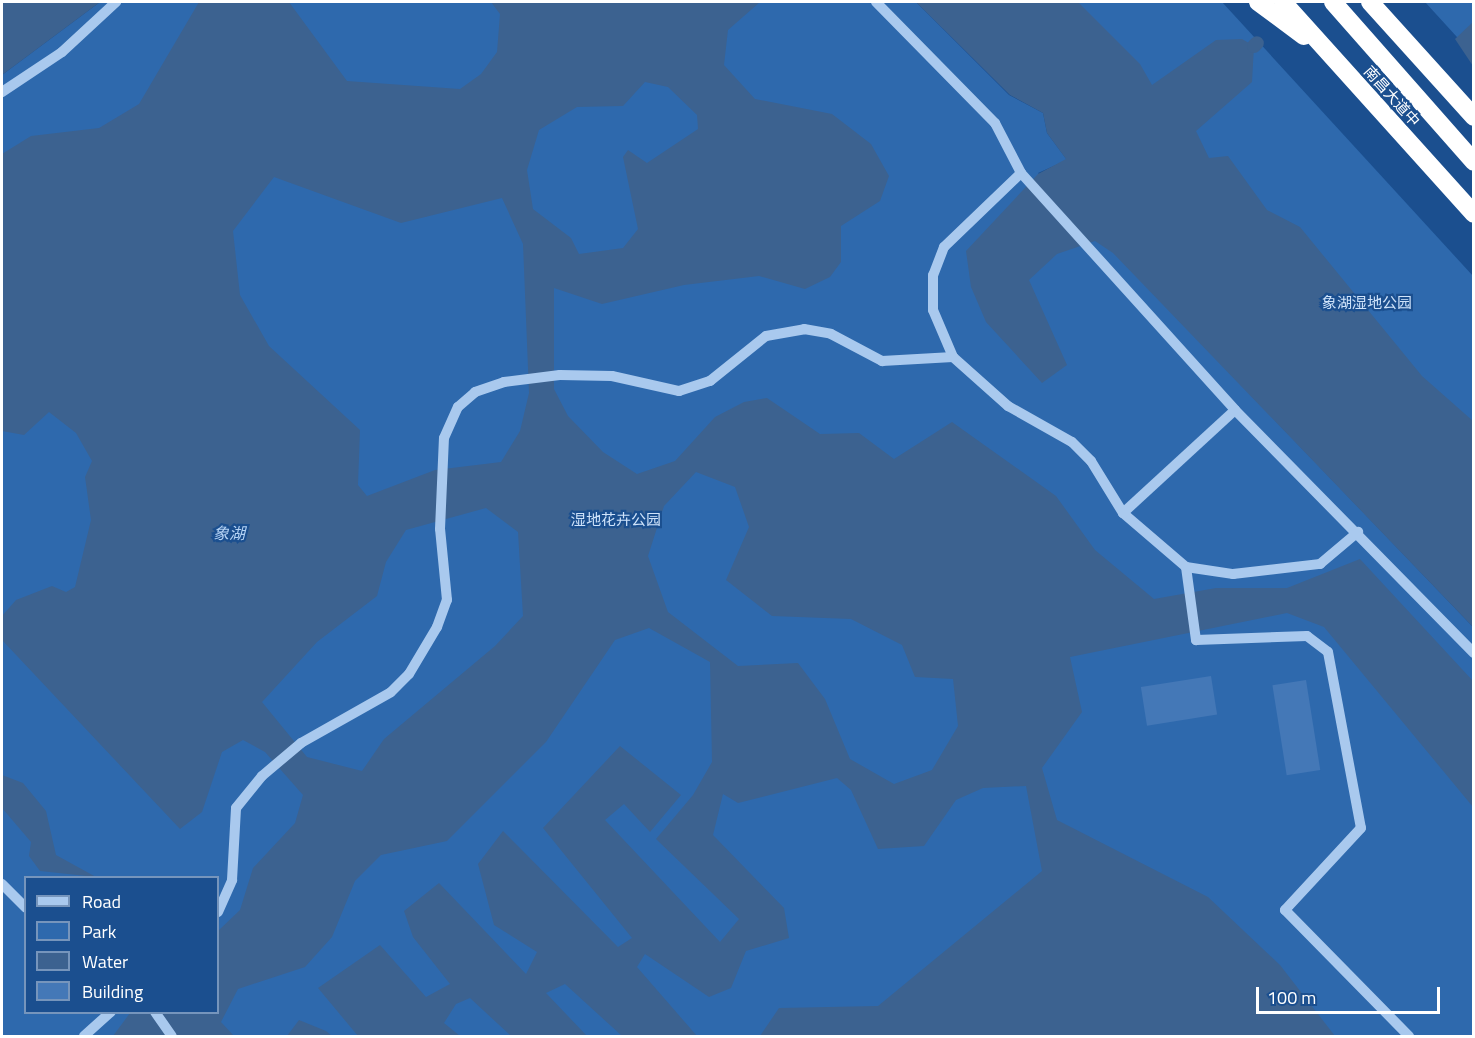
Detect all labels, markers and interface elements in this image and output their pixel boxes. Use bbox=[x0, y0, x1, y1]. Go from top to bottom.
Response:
street label: 南昌大道中 bbox=[1360, 62, 1424, 130]
park label: 象湖湿地公园 bbox=[1322, 294, 1412, 312]
park label: 湿地花卉公园 bbox=[571, 511, 661, 529]
water label: 象湖 bbox=[213, 523, 245, 543]
legend bbox=[24, 876, 219, 1014]
text: Road bbox=[82, 888, 121, 915]
text: Park bbox=[82, 918, 116, 945]
text: Water bbox=[82, 948, 128, 975]
scale bar bbox=[1259, 975, 1444, 1013]
text: Building bbox=[82, 978, 143, 1005]
text: 100 m bbox=[1267, 984, 1316, 1011]

